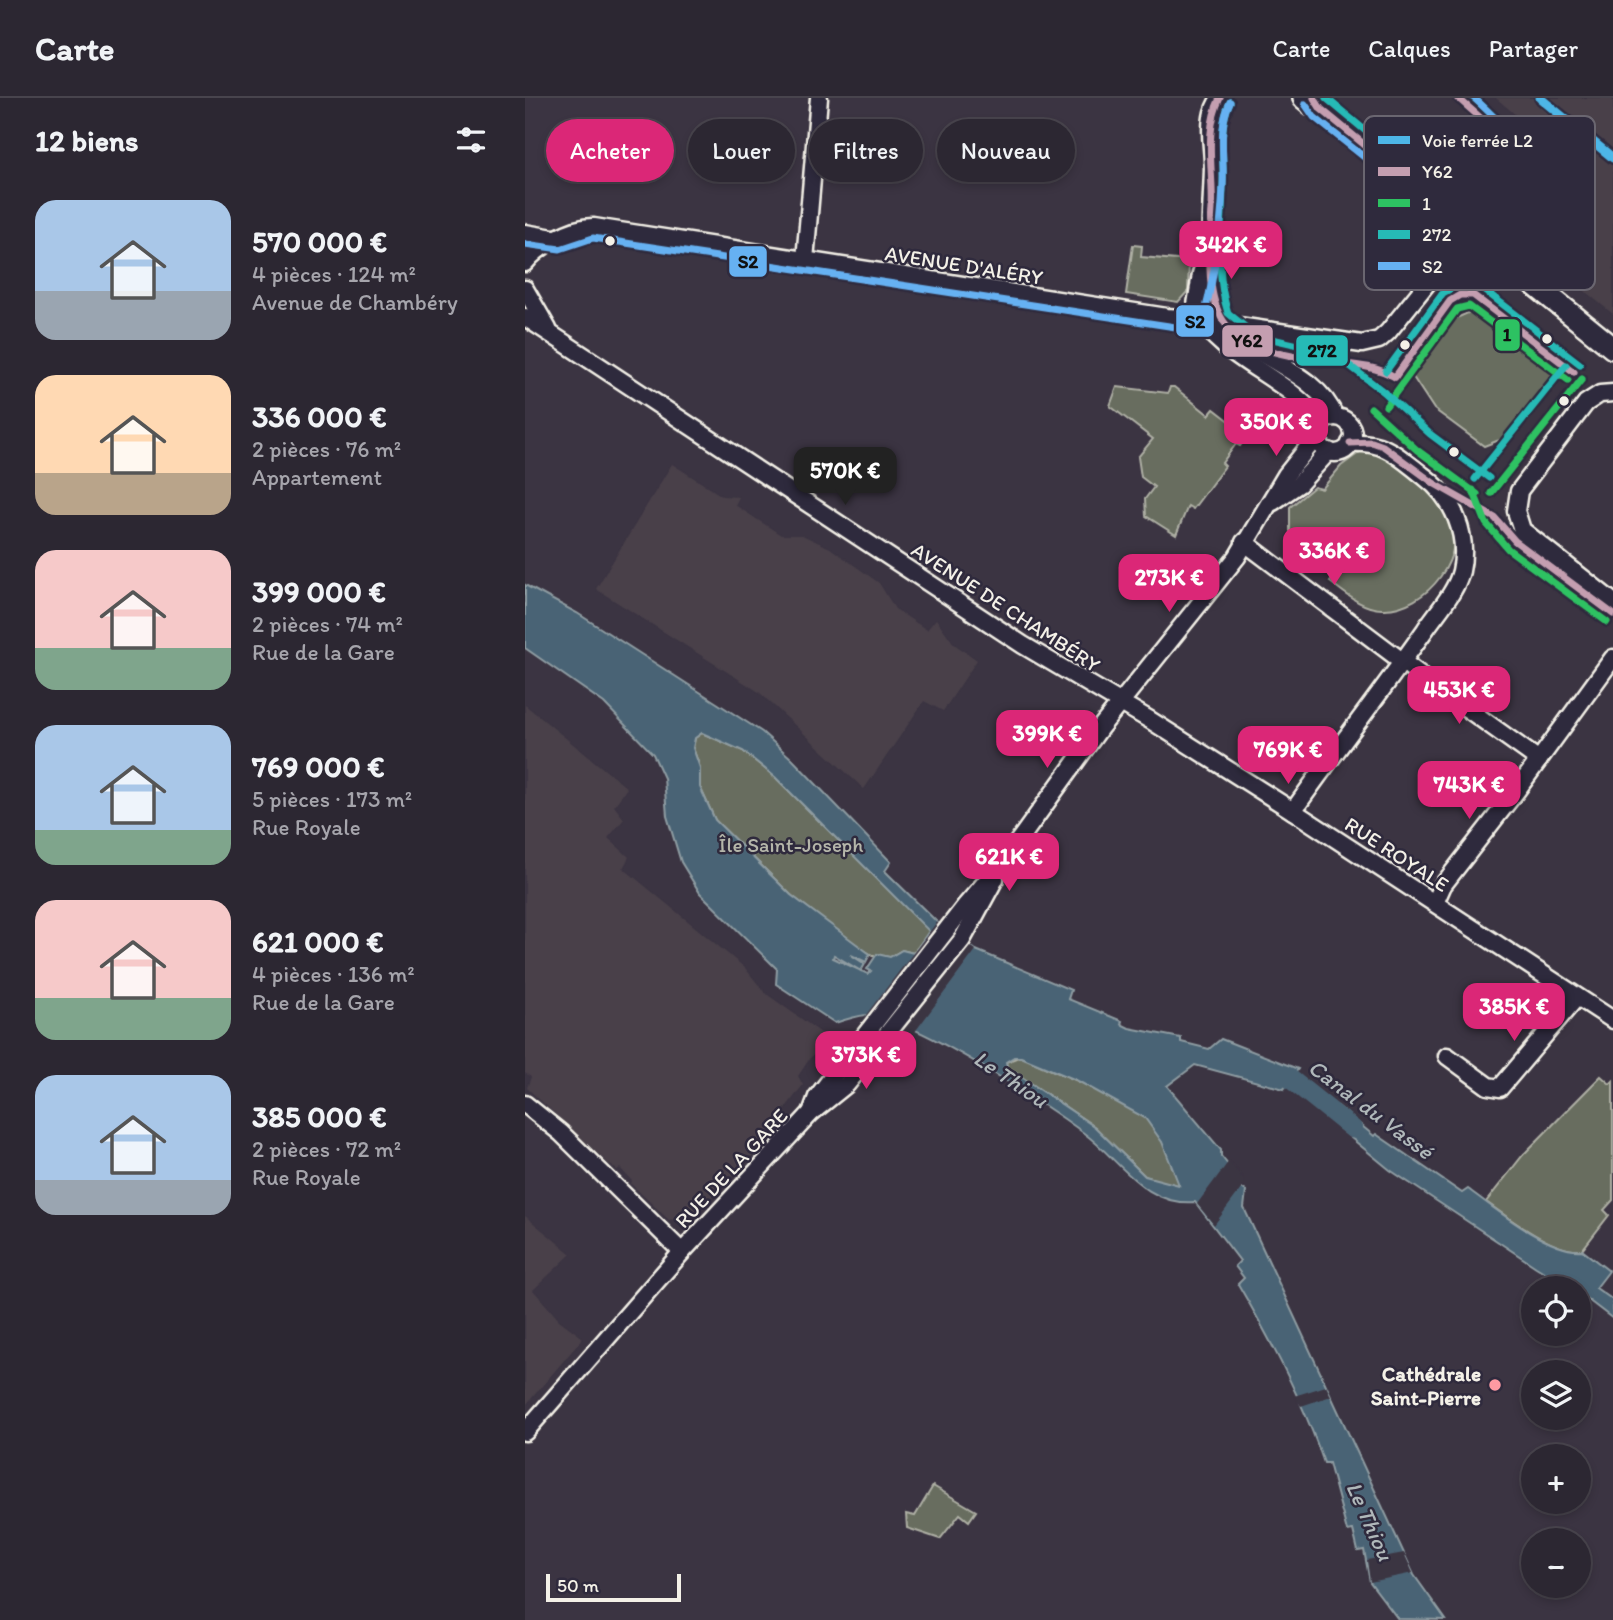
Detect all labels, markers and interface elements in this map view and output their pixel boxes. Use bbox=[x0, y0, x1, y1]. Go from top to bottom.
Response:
text: Carte bbox=[35, 29, 115, 68]
text: Carte bbox=[1273, 34, 1330, 63]
text: Calques bbox=[1368, 34, 1451, 63]
text: Partager bbox=[1489, 34, 1578, 63]
legend bbox=[1364, 116, 1595, 290]
chip: Acheter bbox=[546, 119, 674, 182]
chip: Louer bbox=[688, 119, 795, 182]
chip: Filtres bbox=[809, 119, 923, 182]
chip: Nouveau bbox=[937, 119, 1075, 182]
icon: filters bbox=[452, 121, 490, 159]
text: 12 biens bbox=[35, 122, 138, 159]
text: Voie ferrée L2 bbox=[1422, 129, 1533, 152]
text: Y62 bbox=[1422, 160, 1453, 183]
text: 1 bbox=[1422, 192, 1431, 215]
pin: 342K € bbox=[1174, 222, 1288, 281]
text: 570 000 € bbox=[252, 223, 387, 260]
text: 272 bbox=[1422, 223, 1451, 246]
icon: home bbox=[91, 228, 175, 312]
text: 342K € bbox=[1195, 230, 1267, 258]
unlabelled marker bbox=[603, 234, 617, 248]
street label: AVENUE D'ALÉRY bbox=[883, 240, 1045, 290]
line badge: S2 bbox=[728, 245, 768, 278]
text: S2 bbox=[738, 250, 758, 273]
text: S2 bbox=[1422, 255, 1443, 278]
text: 4 pièces · 124 m² bbox=[252, 260, 416, 288]
text: Avenue de Chambéry bbox=[252, 288, 458, 316]
line badge: S2 bbox=[1175, 304, 1215, 338]
text: S2 bbox=[1185, 310, 1205, 333]
line badge: 1 bbox=[1494, 318, 1521, 352]
text: 1 bbox=[1503, 323, 1512, 346]
line badge: Y62 bbox=[1221, 324, 1274, 358]
text: Y62 bbox=[1231, 329, 1262, 352]
unlabelled marker bbox=[1540, 332, 1554, 346]
line badge: 272 bbox=[1295, 334, 1349, 367]
unlabelled marker bbox=[1398, 338, 1412, 352]
text: 272 bbox=[1307, 339, 1337, 362]
unlabelled marker bbox=[1557, 394, 1571, 408]
text: 336 000 € bbox=[252, 398, 387, 435]
pin: 350K € bbox=[1219, 398, 1333, 458]
icon: home bbox=[91, 403, 175, 487]
text: 350K € bbox=[1240, 407, 1312, 435]
text: 2 pièces · 76 m² bbox=[252, 435, 401, 463]
unlabelled marker bbox=[1447, 445, 1461, 459]
pin: 570K € bbox=[788, 448, 902, 507]
text: 570K € bbox=[810, 456, 880, 484]
text: Appartement bbox=[252, 463, 382, 491]
pin: 336K € bbox=[1277, 528, 1391, 587]
text: 336K € bbox=[1299, 536, 1369, 564]
street label: AVENUE DE CHAMBÉRY bbox=[907, 537, 1105, 677]
pin: 273K € bbox=[1112, 554, 1226, 614]
text: 273K € bbox=[1134, 563, 1204, 591]
text: 399 000 € bbox=[252, 573, 386, 610]
icon: home bbox=[91, 578, 175, 662]
text: 2 pièces · 74 m² bbox=[252, 610, 403, 638]
text: Rue de la Gare bbox=[252, 638, 395, 666]
pin: 453K € bbox=[1402, 666, 1516, 726]
text: 453K € bbox=[1423, 675, 1495, 703]
pin: 399K € bbox=[990, 710, 1104, 770]
text: 399K € bbox=[1012, 719, 1082, 747]
pin: 769K € bbox=[1231, 726, 1345, 786]
text: 769K € bbox=[1254, 735, 1322, 763]
text: 769 000 € bbox=[252, 748, 385, 785]
icon: home bbox=[91, 753, 175, 837]
pin: 743K € bbox=[1412, 762, 1526, 821]
text: 743K € bbox=[1434, 770, 1504, 798]
text: 5 pièces · 173 m² bbox=[252, 785, 412, 813]
street label: RUE ROYALE bbox=[1340, 811, 1454, 897]
text: Rue Royale bbox=[252, 813, 361, 841]
park label: Île Saint-Joseph bbox=[719, 832, 863, 857]
pin: 621K € bbox=[952, 834, 1066, 893]
text: 621K € bbox=[975, 842, 1043, 870]
text: 621 000 € bbox=[252, 923, 384, 960]
icon: home bbox=[91, 928, 175, 1012]
text: 4 pièces · 136 m² bbox=[252, 960, 415, 988]
pin: 385K € bbox=[1457, 984, 1571, 1043]
text: Rue de la Gare bbox=[252, 988, 395, 1016]
text: 385K € bbox=[1479, 992, 1549, 1020]
pin: 373K € bbox=[809, 1032, 923, 1091]
text: 373K € bbox=[831, 1040, 901, 1068]
water label: Le Thiou bbox=[969, 1044, 1054, 1115]
water label: Canal du Vassé bbox=[1303, 1053, 1440, 1166]
text: 385 000 € bbox=[252, 1098, 387, 1135]
icon: home bbox=[91, 1103, 175, 1187]
street label: RUE DE LA GARE bbox=[669, 1103, 793, 1233]
text: 2 pièces · 72 m² bbox=[252, 1135, 401, 1163]
text: Rue Royale bbox=[252, 1163, 361, 1191]
map controls bbox=[1521, 1276, 1591, 1598]
button: locate bbox=[1521, 1276, 1591, 1346]
button: layers bbox=[1521, 1360, 1591, 1430]
place label: Cathédrale Saint-Pierre bbox=[1371, 1361, 1481, 1410]
marker: Cathédrale Saint-Pierre bbox=[1487, 1377, 1503, 1393]
button: + bbox=[1521, 1444, 1591, 1514]
water label: Le Thiou bbox=[1340, 1477, 1400, 1566]
button: − bbox=[1521, 1528, 1591, 1598]
scale bar bbox=[546, 1571, 681, 1603]
text: 50 m bbox=[557, 1574, 599, 1597]

